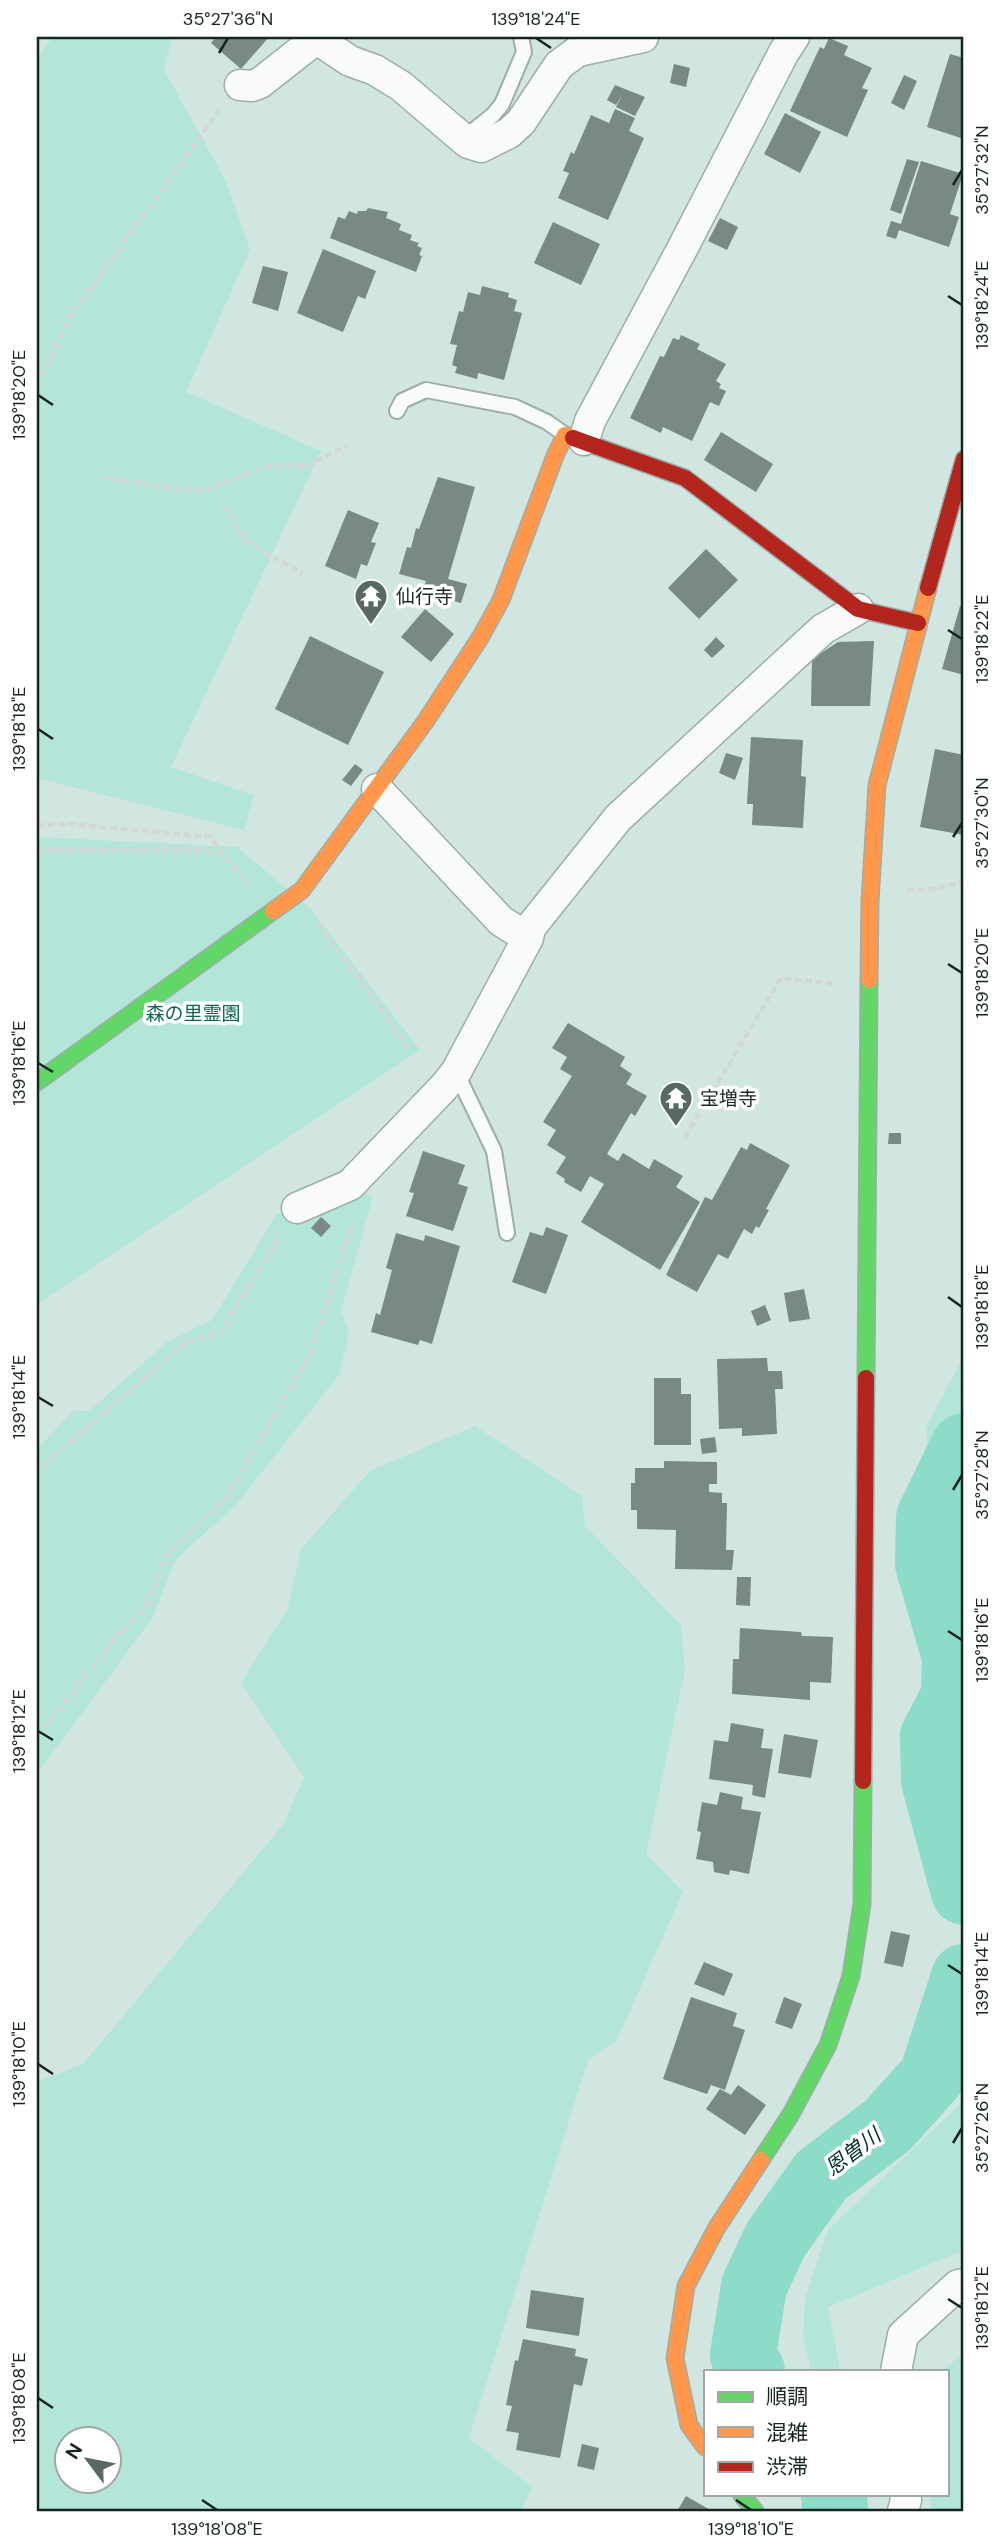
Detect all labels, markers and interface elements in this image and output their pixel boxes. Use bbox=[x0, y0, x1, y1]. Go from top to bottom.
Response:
text: 35°27'36"N bbox=[183, 7, 273, 31]
text: 139°18'24"E bbox=[491, 7, 581, 31]
text: 35°27'32"N bbox=[970, 125, 994, 215]
text: 139°18'24"E bbox=[970, 260, 994, 350]
text: 139°18'20"E bbox=[7, 350, 31, 440]
temple icon: 仙行寺 bbox=[352, 577, 390, 626]
place label: 仙行寺 bbox=[396, 584, 453, 609]
text: 139°18'22"E bbox=[970, 595, 994, 683]
text: 139°18'18"E bbox=[7, 687, 31, 771]
text: 35°27'30"N bbox=[970, 777, 994, 869]
text: 139°18'20"E bbox=[970, 928, 994, 1018]
park label: 森の里霊園 bbox=[145, 1001, 241, 1026]
text: 139°18'16"E bbox=[7, 1021, 31, 1105]
temple icon: 宝増寺 bbox=[657, 1079, 695, 1128]
place label: 宝増寺 bbox=[700, 1086, 757, 1111]
text: 139°18'18"E bbox=[970, 1265, 994, 1349]
text: 139°18'14"E bbox=[7, 1355, 31, 1439]
text: 35°27'28"N bbox=[970, 1430, 994, 1520]
text: 139°18'16"E bbox=[970, 1598, 994, 1682]
text: 139°18'12"E bbox=[7, 1689, 31, 1773]
text: 139°18'14"E bbox=[970, 1932, 994, 2016]
text: 139°18'10"E bbox=[7, 2021, 31, 2107]
text: 35°27'26"N bbox=[970, 2083, 994, 2173]
water label: 恩曽川 bbox=[819, 2121, 888, 2182]
text: 139°18'12"E bbox=[970, 2266, 994, 2350]
text: 139°18'08"E bbox=[7, 2352, 31, 2444]
legend bbox=[704, 2370, 948, 2496]
text: 順調 bbox=[766, 2383, 808, 2411]
text: 混雑 bbox=[766, 2419, 808, 2447]
north arrow bbox=[52, 2426, 122, 2496]
text: N bbox=[60, 2439, 88, 2464]
text: 渋滞 bbox=[766, 2453, 808, 2481]
text: 139°18'08"E bbox=[171, 2517, 263, 2541]
text: 139°18'10"E bbox=[708, 2517, 794, 2541]

